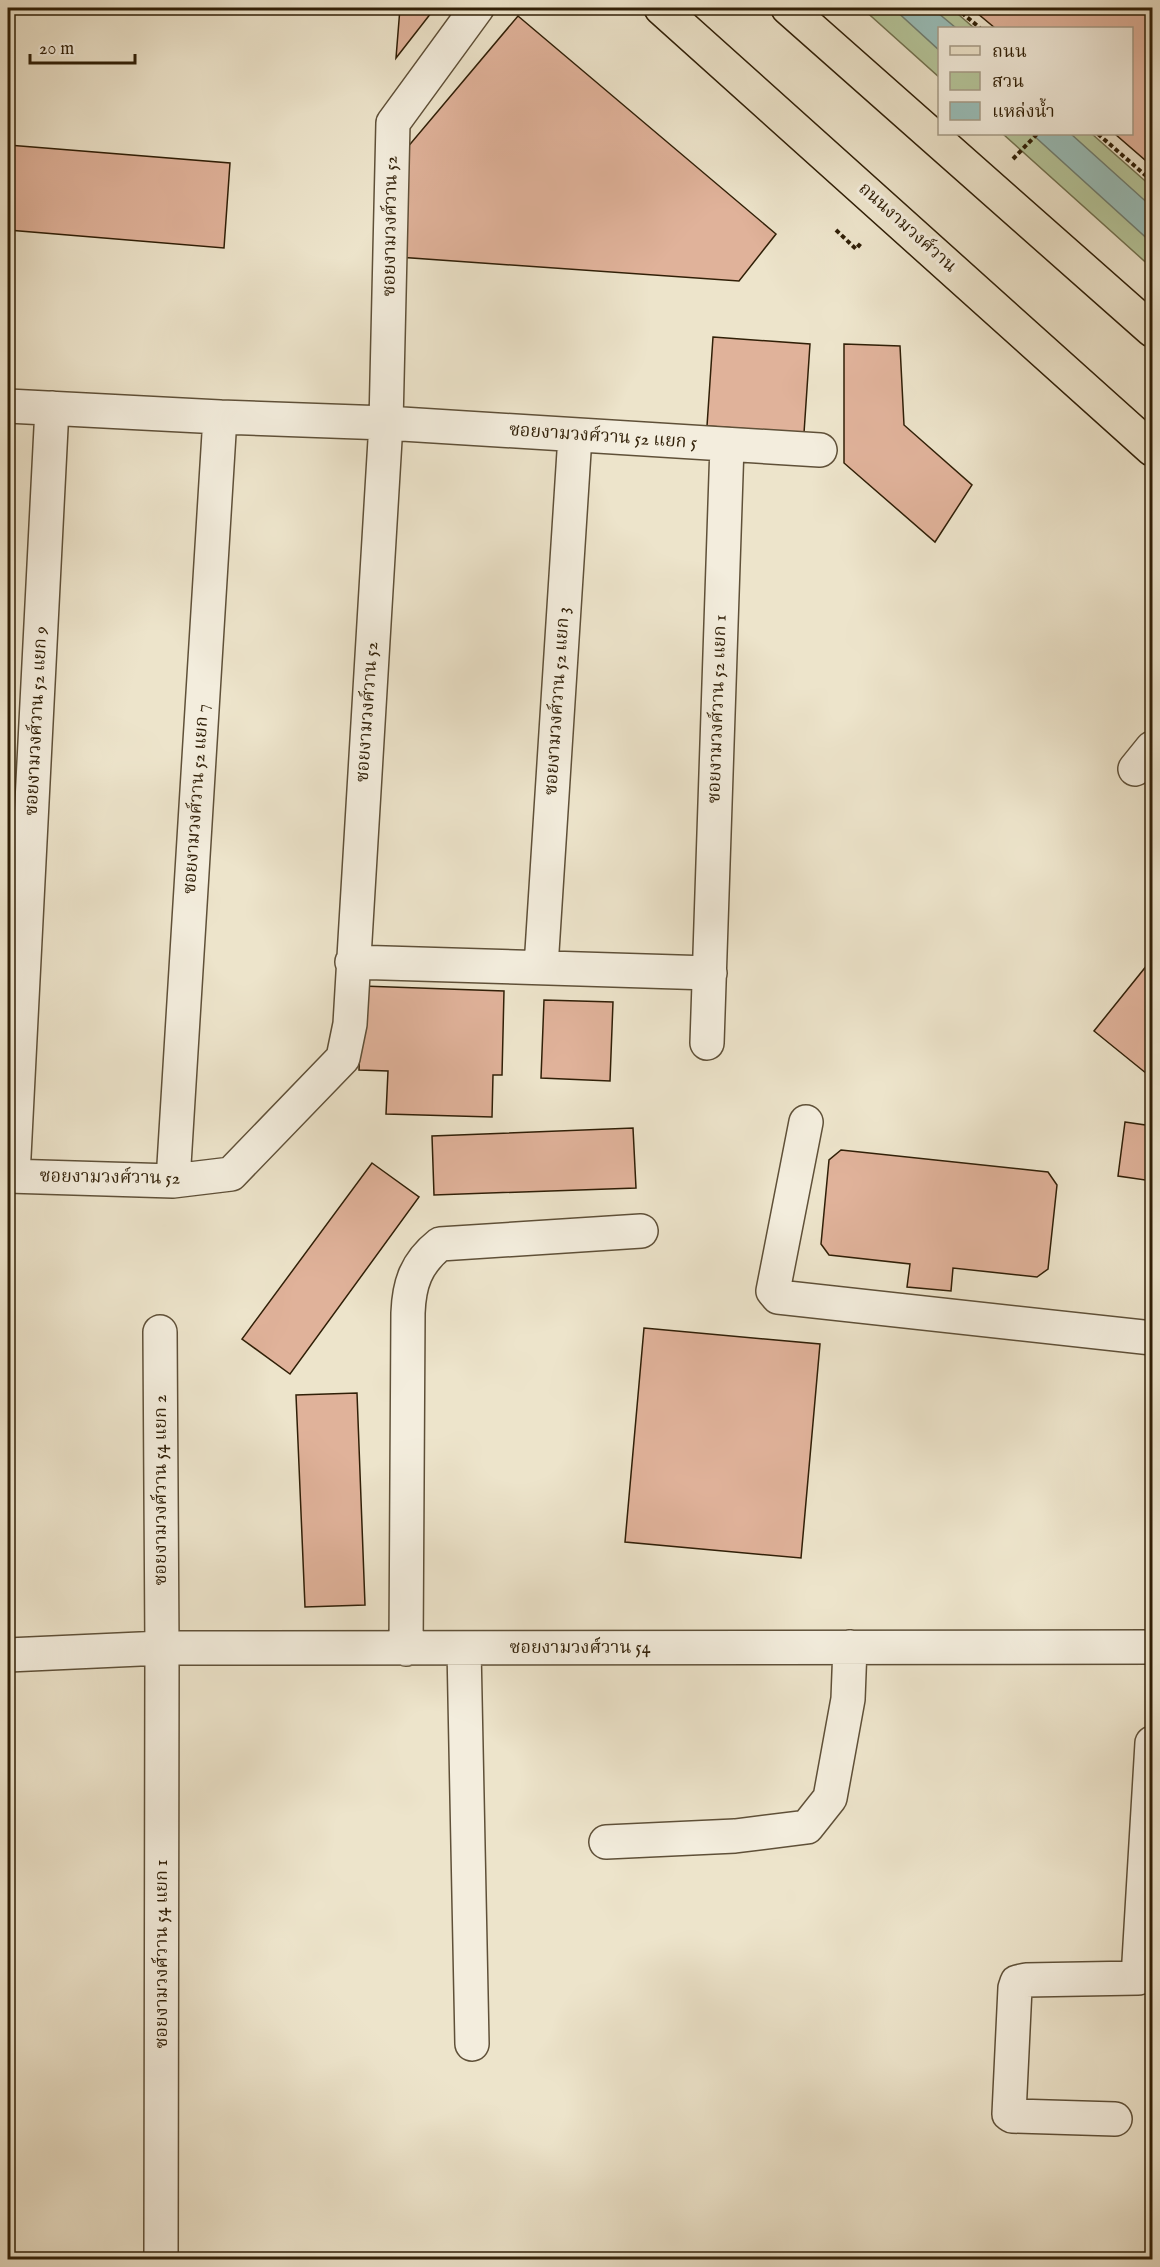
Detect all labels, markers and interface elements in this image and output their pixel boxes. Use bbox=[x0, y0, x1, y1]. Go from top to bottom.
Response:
scale bar bbox=[30, 27, 135, 65]
legend bbox=[938, 27, 1133, 135]
text: 20 m bbox=[39, 38, 74, 61]
text: ถนน bbox=[992, 41, 1027, 64]
text: สวน bbox=[992, 71, 1024, 94]
text: แหล่งน้ำ bbox=[992, 97, 1055, 124]
street label: ซอยงามวงศ์วาน 52 bbox=[377, 155, 404, 297]
street label: ถนนงามวงศ์วาน bbox=[853, 177, 962, 278]
street label: ซอยงามวงศ์วาน 52 แยก 5 bbox=[508, 418, 698, 455]
street label: ซอยงามวงศ์วาน 52 แยก 3 bbox=[539, 606, 576, 796]
street label: ซอยงามวงศ์วาน 52 แยก 1 bbox=[702, 614, 733, 804]
street label: ซอยงามวงศ์วาน 52 แยก 9 bbox=[20, 626, 53, 816]
street label: ซอยงามวงศ์วาน 52 bbox=[351, 641, 384, 783]
street label: ซอยงามวงศ์วาน 52 แยก 7 bbox=[178, 703, 215, 895]
street label: ซอยงามวงศ์วาน 52 bbox=[39, 1164, 181, 1191]
street label: ซอยงามวงศ์วาน 54 แยก 2 bbox=[149, 1395, 173, 1585]
street label: ซอยงามวงศ์วาน 54 bbox=[509, 1636, 651, 1660]
street label: ซอยงามวงศ์วาน 54 แยก 1 bbox=[150, 1859, 174, 2049]

